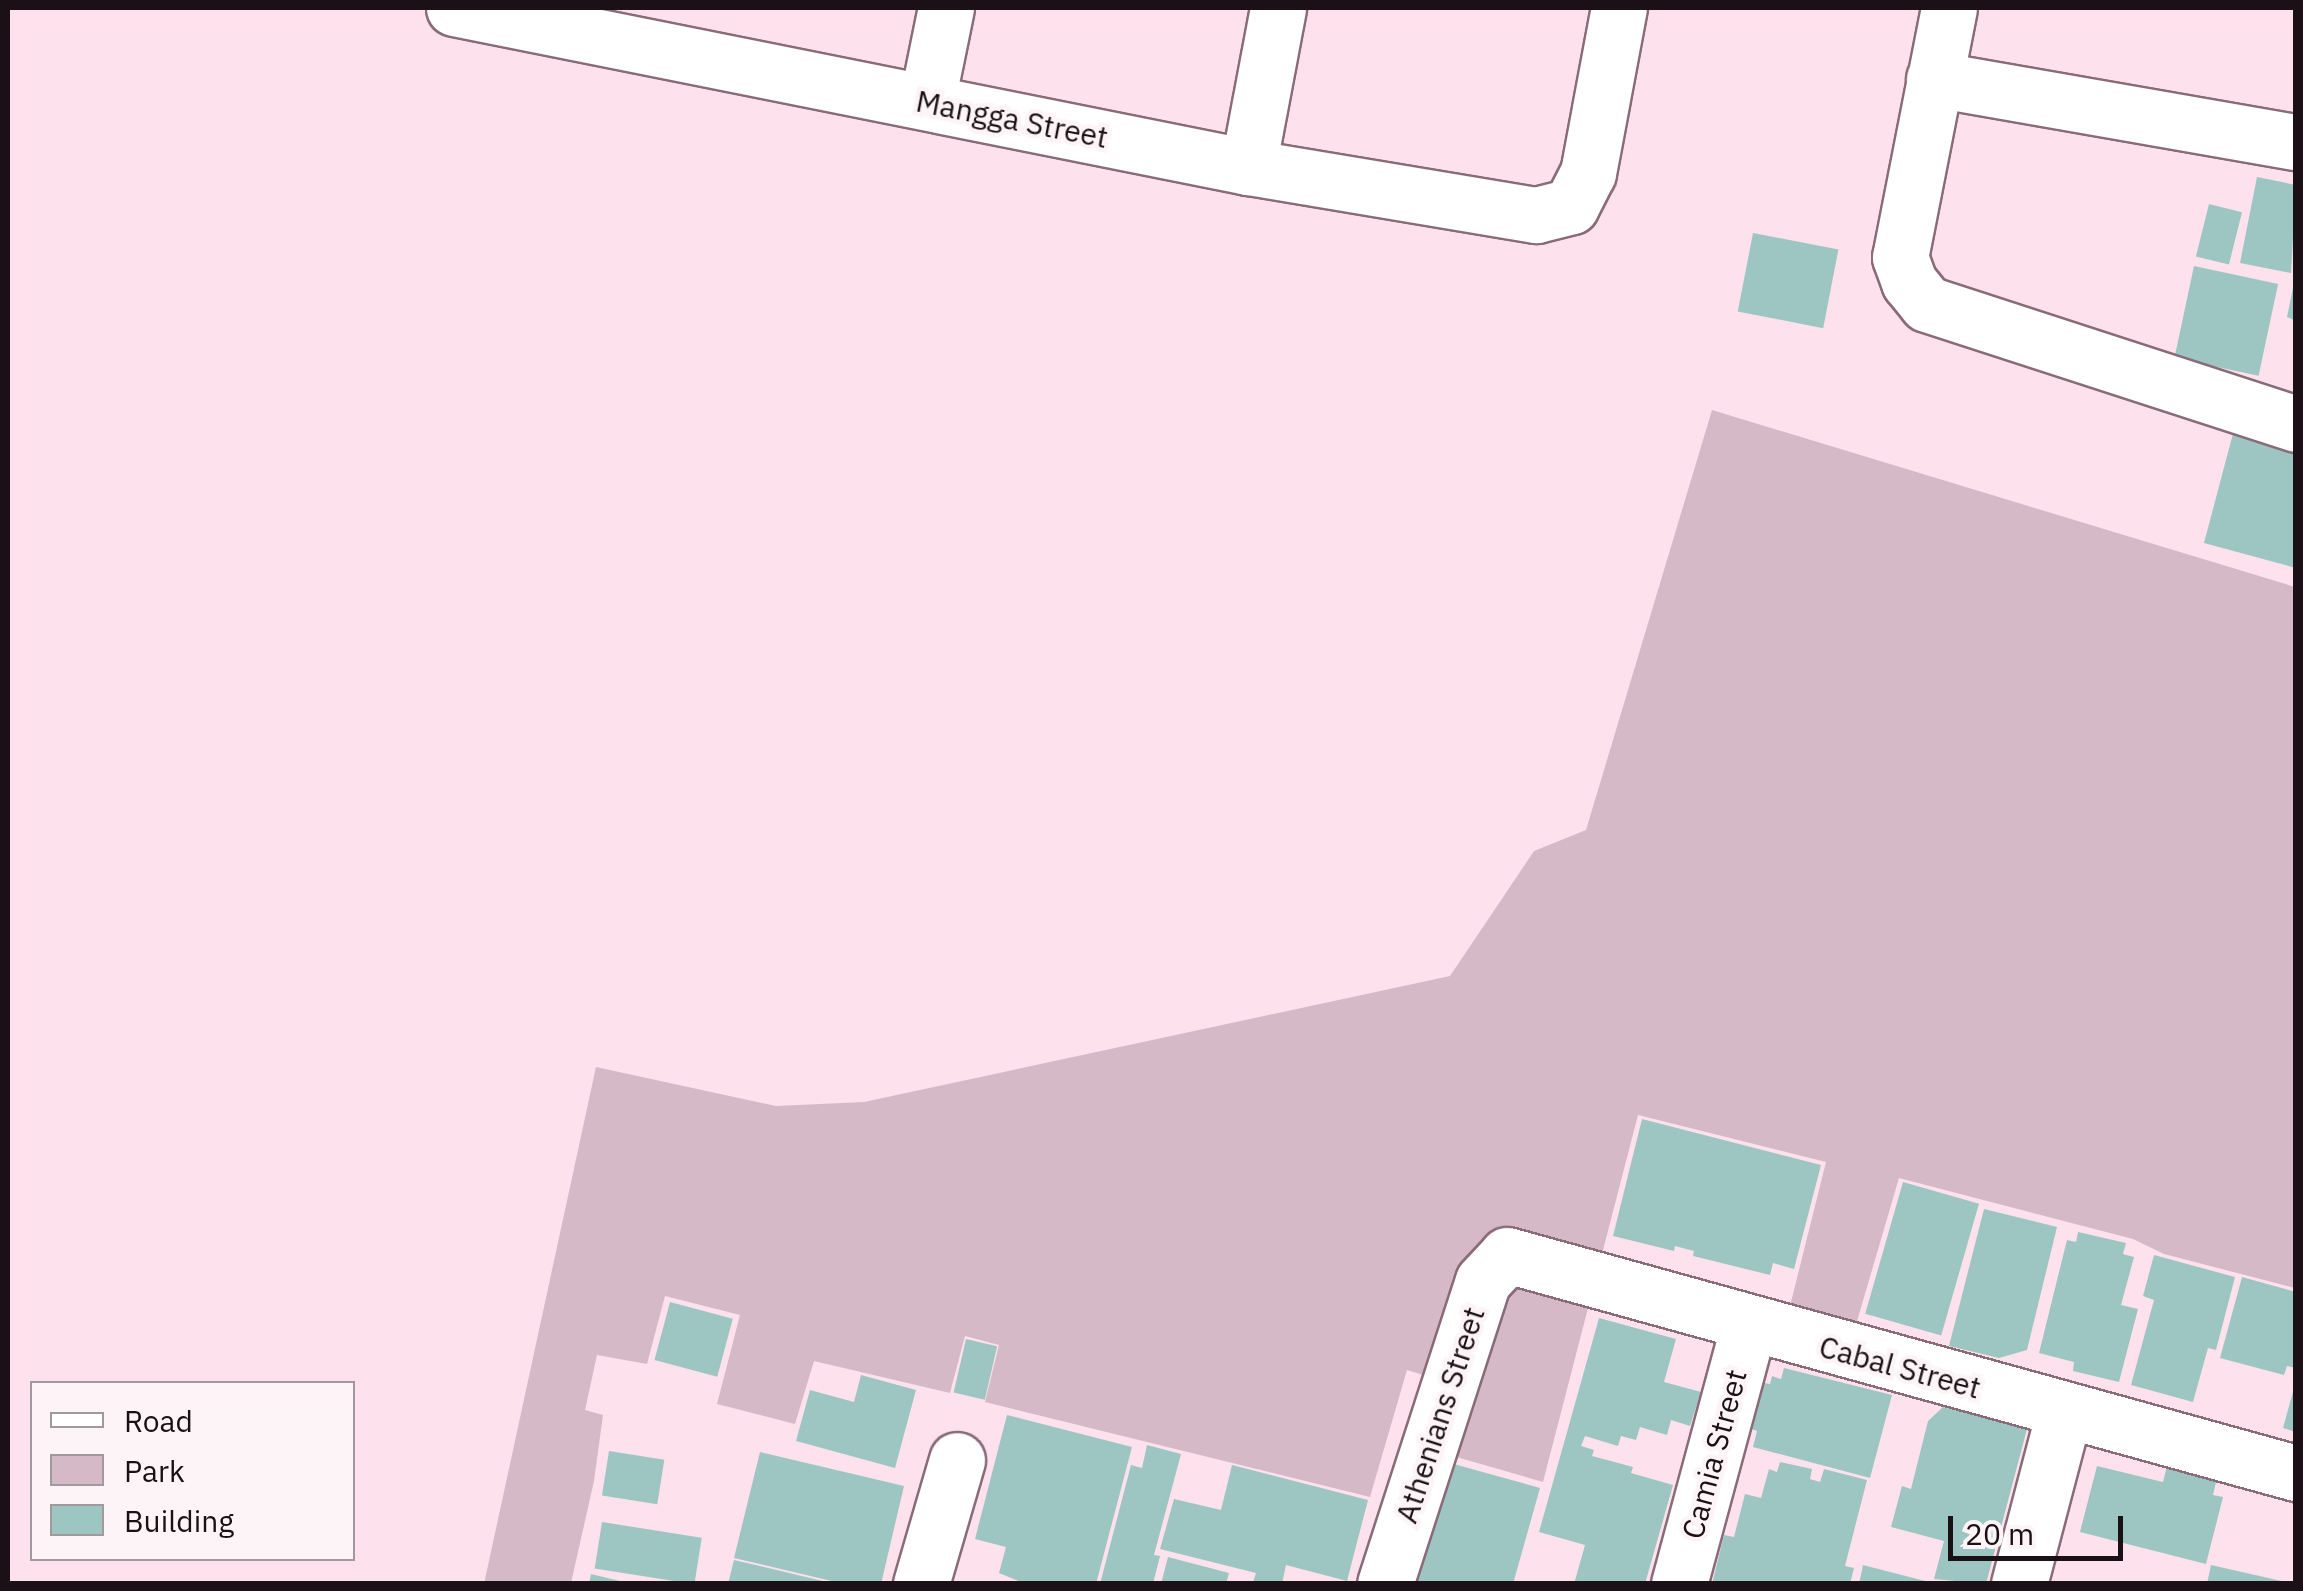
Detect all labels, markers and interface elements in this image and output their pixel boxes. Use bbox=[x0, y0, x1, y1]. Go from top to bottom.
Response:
street label: Mangga Street bbox=[913, 83, 1111, 155]
street label: Athenians Street bbox=[1388, 1303, 1492, 1527]
street label: Cabal Street bbox=[1815, 1328, 1985, 1406]
street label: Camia Street bbox=[1674, 1365, 1754, 1543]
legend bbox=[30, 1381, 355, 1561]
text: Road bbox=[124, 1401, 193, 1440]
text: Park bbox=[124, 1451, 185, 1490]
scale bar bbox=[1953, 1496, 2128, 1558]
text: Building bbox=[124, 1501, 234, 1540]
text: 20 m bbox=[1965, 1514, 2034, 1553]

